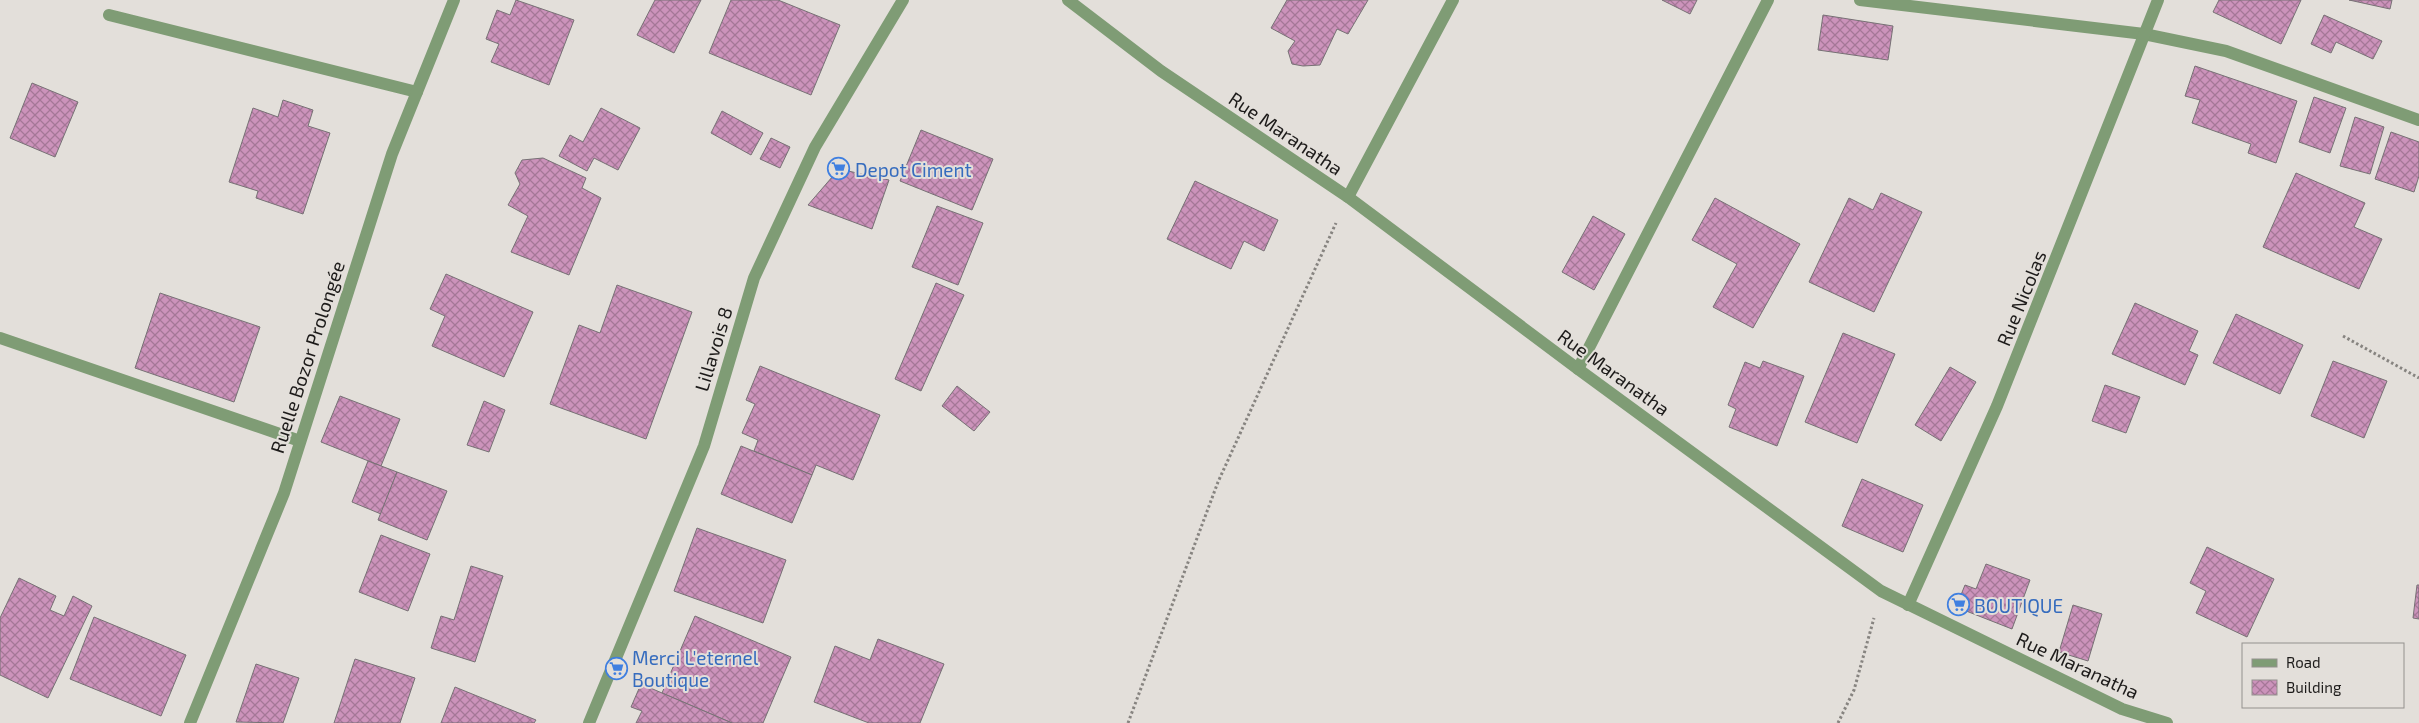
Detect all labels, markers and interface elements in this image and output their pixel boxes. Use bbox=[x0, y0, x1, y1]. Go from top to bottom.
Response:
street label: Rue Maranatha bbox=[1225, 86, 1347, 180]
supermarket icon: Depot Ciment bbox=[827, 157, 851, 181]
place label: Depot Ciment bbox=[855, 158, 972, 181]
street label: Rue Nicolas bbox=[1991, 247, 2051, 349]
street label: Ruelle Bozor Prolongée bbox=[265, 258, 349, 456]
street label: Lillavois 8 bbox=[689, 304, 737, 394]
street label: Rue Maranatha bbox=[1554, 324, 1674, 420]
supermarket icon: BOUTIQUE bbox=[1946, 593, 1970, 617]
place label: BOUTIQUE bbox=[1974, 594, 2063, 617]
street label: Rue Maranatha bbox=[2013, 627, 2143, 703]
legend bbox=[2242, 643, 2404, 708]
place label: Merci L'eternel Boutique bbox=[632, 646, 759, 691]
text: Road bbox=[2286, 653, 2321, 671]
supermarket icon: Merci L'eternel Boutique bbox=[604, 656, 628, 680]
text: Building bbox=[2286, 678, 2342, 696]

